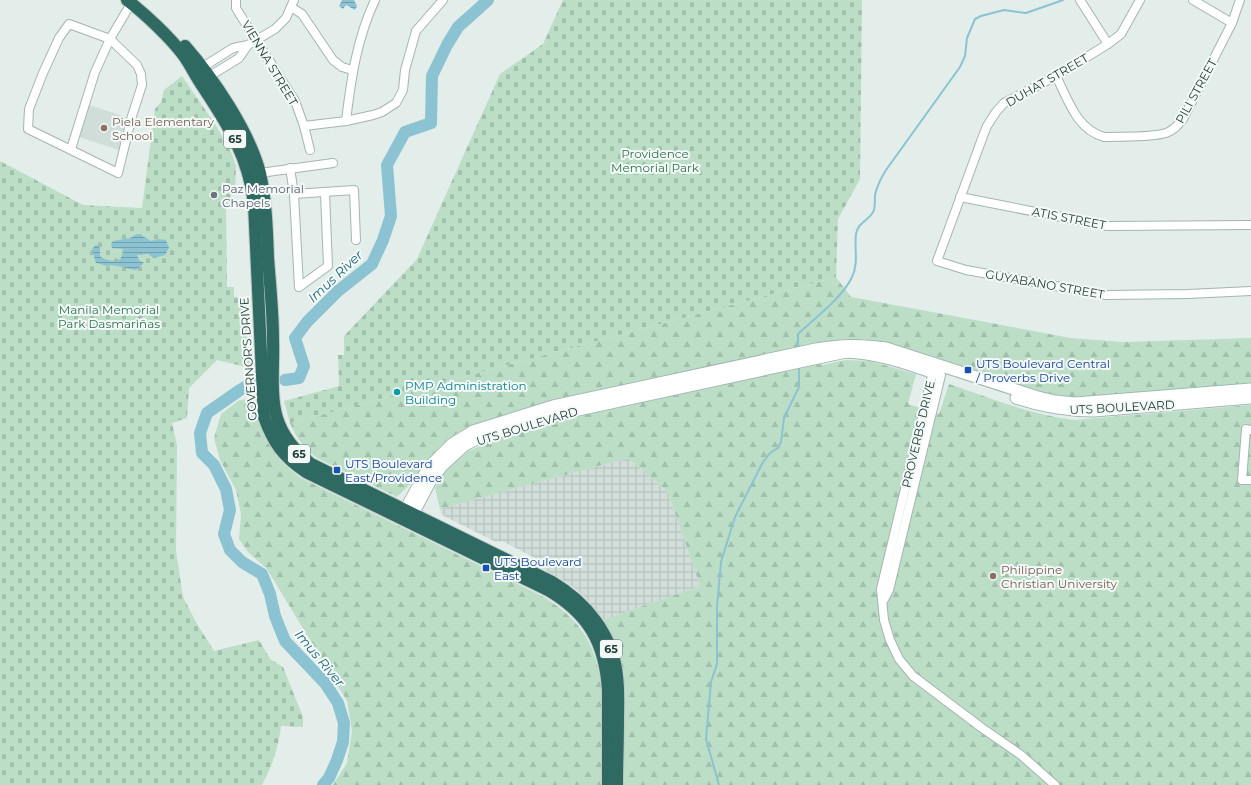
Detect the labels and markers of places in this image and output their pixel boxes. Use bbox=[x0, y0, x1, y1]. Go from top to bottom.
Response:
place label: Piela Elementary School bbox=[112, 114, 215, 143]
marker: Piela Elementary School bbox=[99, 123, 109, 133]
place label: Paz Memorial Chapels bbox=[222, 181, 304, 210]
marker: Paz Memorial Chapels bbox=[209, 190, 219, 200]
place label: UTS Boulevard Central / Proverbs Drive bbox=[975, 356, 1110, 385]
marker: UTS Boulevard Central / Proverbs Drive bbox=[963, 365, 973, 375]
place label: PMP Administration Building bbox=[405, 378, 527, 407]
marker: PMP Administration Building bbox=[392, 387, 402, 397]
place label: UTS Boulevard East/Providence bbox=[345, 456, 442, 485]
marker: UTS Boulevard East/Providence bbox=[332, 465, 342, 475]
place label: UTS Boulevard East bbox=[494, 554, 582, 583]
place label: Philippine Christian University bbox=[1001, 562, 1117, 591]
marker: UTS Boulevard East bbox=[481, 563, 491, 573]
marker: Philippine Christian University bbox=[988, 571, 998, 581]

